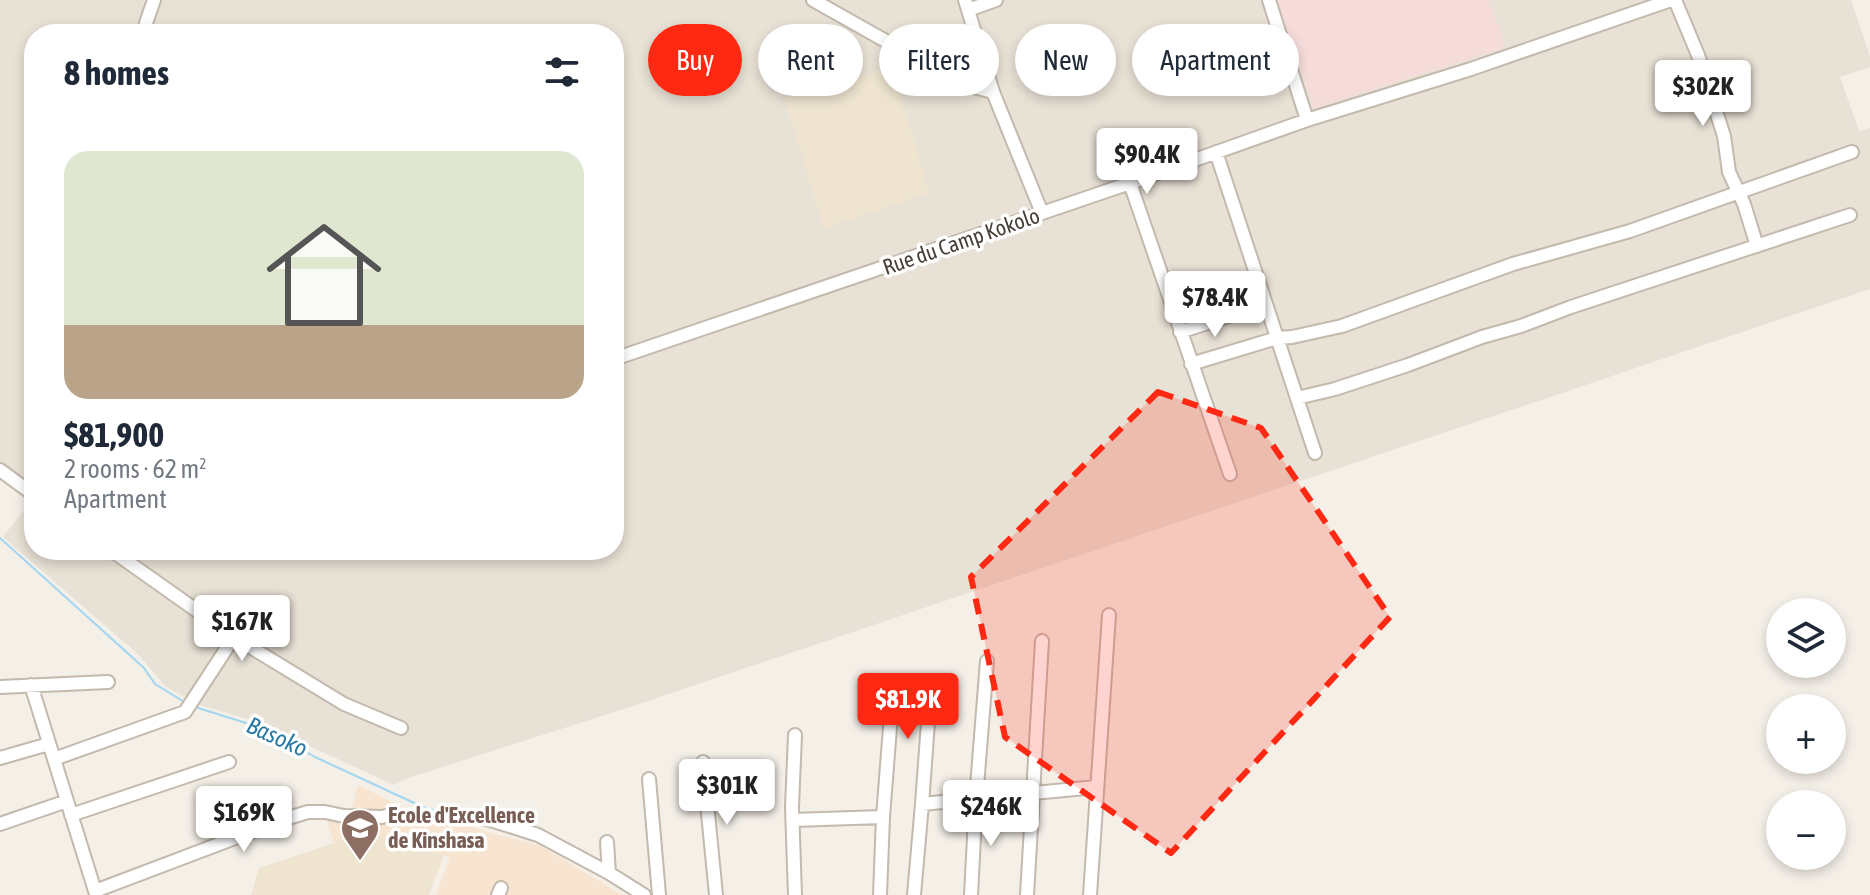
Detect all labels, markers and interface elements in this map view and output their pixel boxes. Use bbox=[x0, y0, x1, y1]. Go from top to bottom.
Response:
chip: Buy bbox=[648, 24, 742, 96]
chip: Rent bbox=[758, 24, 863, 96]
chip: Filters bbox=[879, 24, 999, 96]
chip: New bbox=[1015, 24, 1116, 96]
chip: Apartment bbox=[1132, 24, 1299, 96]
icon: filters bbox=[540, 50, 584, 94]
text: 8 homes bbox=[64, 53, 169, 92]
pin: $302K bbox=[1647, 60, 1759, 128]
text: $302K bbox=[1673, 71, 1733, 101]
pin: $90.4K bbox=[1082, 128, 1212, 196]
text: $90.4K bbox=[1115, 139, 1179, 169]
street label: Rue du Camp Kokolo bbox=[879, 202, 1043, 280]
icon: home bbox=[252, 203, 396, 347]
pin: $78.4K bbox=[1150, 271, 1280, 339]
text: $78.4K bbox=[1183, 282, 1247, 312]
text: $81,900 bbox=[64, 415, 164, 454]
text: 2 rooms · 62 m² bbox=[64, 454, 206, 484]
text: Apartment bbox=[64, 484, 167, 514]
pin: $167K bbox=[186, 595, 298, 663]
map controls bbox=[1766, 598, 1846, 870]
button: layers bbox=[1766, 598, 1846, 678]
text: $167K bbox=[212, 606, 272, 636]
pin: $81.9K bbox=[843, 673, 973, 741]
text: $81.9K bbox=[876, 684, 940, 714]
button: + bbox=[1766, 694, 1846, 774]
water label: Basoko bbox=[243, 711, 312, 762]
pin: $301K bbox=[671, 759, 783, 827]
text: $301K bbox=[697, 770, 757, 800]
pin: $246K bbox=[935, 780, 1047, 848]
pin: $169K bbox=[188, 786, 300, 854]
button: − bbox=[1766, 790, 1846, 870]
text: $246K bbox=[961, 791, 1021, 821]
text: $169K bbox=[214, 797, 274, 827]
place label: Ecole d'Excellence de Kinshasa bbox=[388, 802, 535, 853]
school or university icon: Ecole d'Excellence de Kinshasa bbox=[339, 807, 381, 862]

